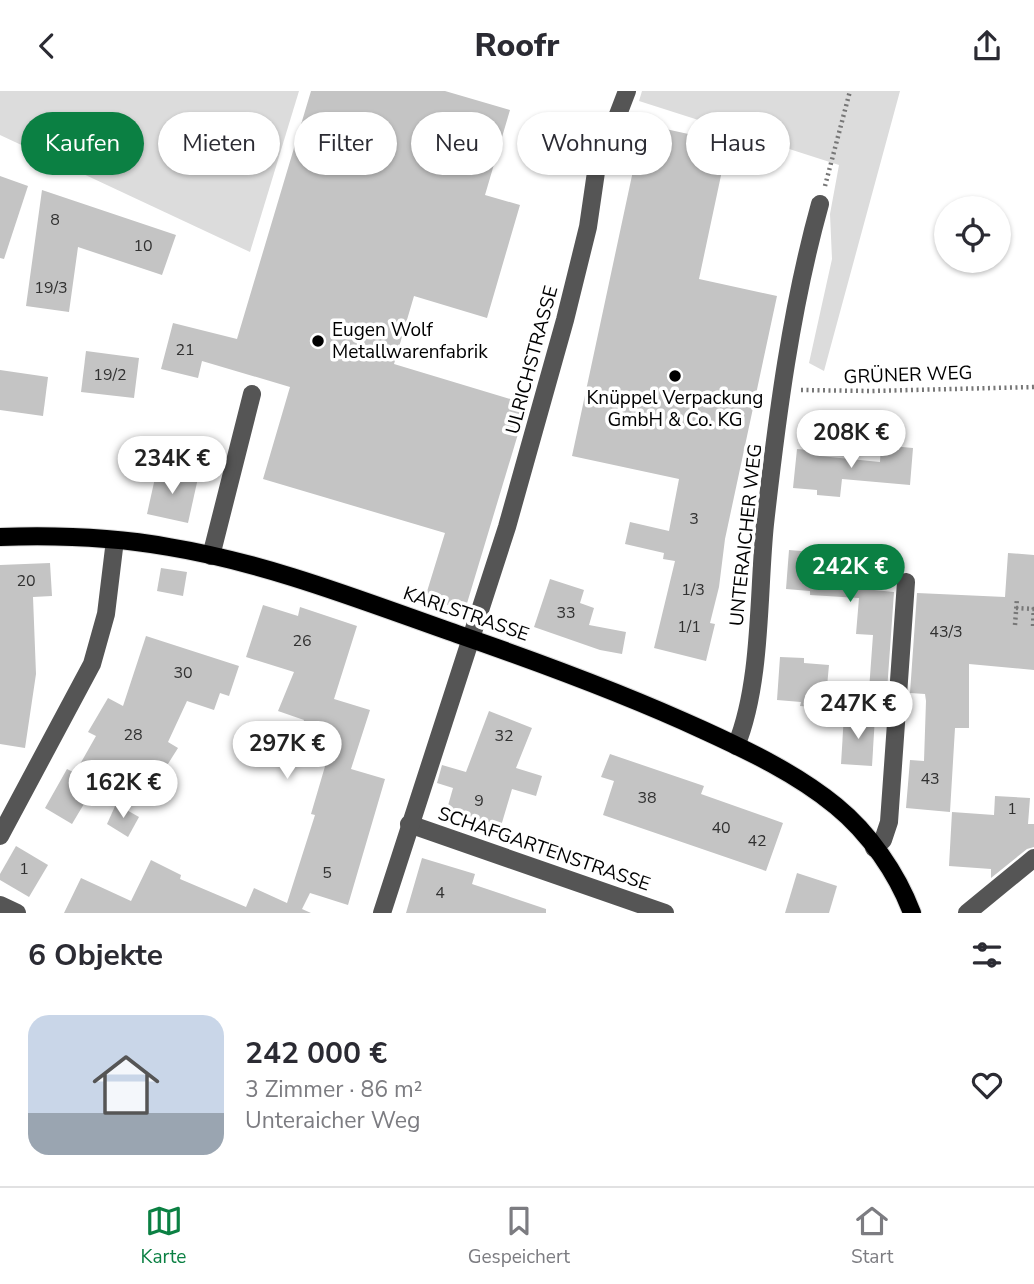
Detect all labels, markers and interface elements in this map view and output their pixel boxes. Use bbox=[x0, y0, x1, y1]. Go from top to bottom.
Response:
text: Roofr bbox=[475, 24, 559, 67]
icon: back bbox=[28, 27, 66, 65]
icon: share bbox=[968, 27, 1006, 65]
chip: Kaufen bbox=[21, 112, 144, 175]
chip: Mieten bbox=[158, 112, 280, 175]
chip: Filter bbox=[294, 112, 397, 175]
chip: Neu bbox=[411, 112, 503, 175]
chip: Wohnung bbox=[517, 112, 672, 175]
chip: Haus bbox=[686, 112, 790, 175]
map controls bbox=[934, 196, 1011, 273]
button: locate bbox=[934, 196, 1011, 273]
house number: 8 bbox=[50, 209, 60, 231]
house number: 10 bbox=[133, 235, 153, 257]
house number: 19/3 bbox=[34, 277, 68, 299]
street label: ULRICHSTRASSE bbox=[500, 283, 564, 437]
place label: Eugen Wolf Metallwarenfabrik bbox=[332, 317, 488, 365]
marker: Eugen Wolf Metallwarenfabrik bbox=[310, 333, 326, 349]
house number: 21 bbox=[175, 339, 195, 361]
street label: GRÜNER WEG bbox=[843, 360, 973, 390]
house number: 19/2 bbox=[93, 364, 127, 386]
marker: Knüppel Verpackung GmbH & Co. KG bbox=[667, 368, 683, 384]
place label: Knüppel Verpackung GmbH & Co. KG bbox=[586, 385, 764, 433]
pin: 208K € bbox=[794, 411, 908, 470]
text: 208K € bbox=[813, 417, 889, 448]
pin: 234K € bbox=[115, 437, 229, 496]
text: 234K € bbox=[134, 443, 210, 474]
street label: UNTERAICHER WEG bbox=[723, 443, 769, 627]
house number: 3 bbox=[689, 508, 699, 530]
pin: 242K € bbox=[793, 545, 907, 604]
text: 242K € bbox=[812, 551, 888, 582]
house number: 20 bbox=[16, 570, 36, 592]
house number: 1/3 bbox=[681, 579, 705, 601]
street label: KARLSTRASSE bbox=[400, 580, 532, 648]
house number: 33 bbox=[556, 602, 576, 624]
house number: 1/1 bbox=[677, 616, 701, 638]
house number: 43/3 bbox=[929, 621, 963, 643]
house number: 26 bbox=[292, 630, 312, 652]
house number: 30 bbox=[173, 662, 193, 684]
pin: 247K € bbox=[801, 681, 915, 741]
text: 247K € bbox=[820, 688, 896, 719]
pin: 297K € bbox=[230, 721, 344, 781]
house number: 28 bbox=[123, 724, 143, 746]
house number: 32 bbox=[494, 725, 514, 747]
text: 297K € bbox=[249, 728, 325, 759]
pin: 162K € bbox=[66, 761, 180, 820]
text: 162K € bbox=[85, 767, 161, 798]
house number: 43 bbox=[920, 768, 940, 790]
house number: 38 bbox=[637, 787, 657, 809]
house number: 9 bbox=[474, 790, 484, 812]
house number: 1 bbox=[1007, 798, 1017, 820]
street label: SCHAFGARTENSTRASSE bbox=[434, 800, 654, 898]
house number: 40 bbox=[711, 817, 731, 839]
house number: 42 bbox=[747, 830, 767, 852]
house number: 1 bbox=[19, 858, 29, 880]
house number: 5 bbox=[322, 862, 332, 884]
house number: 4 bbox=[435, 882, 445, 904]
text: 6 Objekte bbox=[28, 935, 163, 976]
icon: filters bbox=[968, 936, 1006, 974]
text: 242 000 € bbox=[245, 1033, 387, 1074]
icon: home bbox=[84, 1043, 168, 1127]
icon: heart bbox=[968, 1066, 1006, 1104]
text: 3 Zimmer · 86 m² bbox=[245, 1074, 422, 1105]
text: Unteraicher Weg bbox=[245, 1105, 420, 1136]
tab: Karte bbox=[141, 1202, 186, 1270]
tab: Gespeichert bbox=[468, 1202, 570, 1270]
tab: Start bbox=[851, 1202, 893, 1270]

